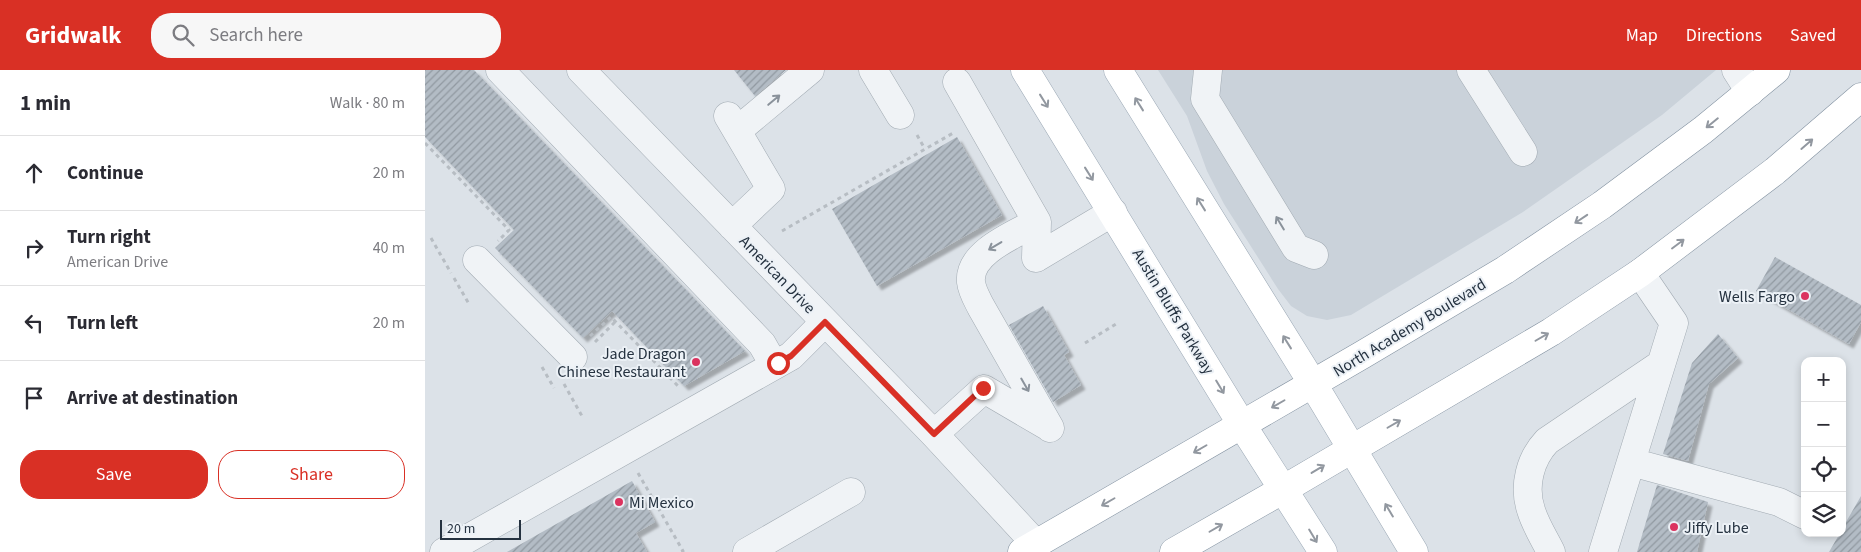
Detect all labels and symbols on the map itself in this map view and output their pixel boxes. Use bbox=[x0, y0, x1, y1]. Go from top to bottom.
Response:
one-way arrow bbox=[1040, 94, 1050, 108]
one-way arrow bbox=[767, 95, 780, 106]
one-way arrow bbox=[1133, 98, 1143, 112]
one-way arrow bbox=[1706, 118, 1719, 129]
one-way arrow bbox=[1800, 138, 1813, 149]
one-way arrow bbox=[1085, 167, 1095, 181]
one-way arrow bbox=[1196, 198, 1206, 212]
one-way arrow bbox=[1574, 214, 1588, 224]
one-way arrow bbox=[1274, 216, 1284, 230]
street label: American Drive bbox=[734, 231, 820, 319]
one-way arrow bbox=[1672, 238, 1685, 249]
one-way arrow bbox=[988, 242, 1002, 252]
street label: Austin Bluffs Parkway bbox=[1127, 245, 1220, 379]
street label: North Academy Boulevard bbox=[1329, 273, 1490, 382]
place label: Wells Fargo bbox=[1719, 286, 1795, 308]
marker: Wells Fargo bbox=[1799, 290, 1811, 302]
one-way arrow bbox=[1534, 332, 1548, 342]
one-way arrow bbox=[1281, 336, 1291, 350]
place label: Jade Dragon Chinese Restaurant bbox=[557, 343, 687, 383]
route start bbox=[767, 352, 790, 375]
marker: Jade Dragon Chinese Restaurant bbox=[690, 356, 702, 368]
route end bbox=[972, 377, 995, 400]
one-way arrow bbox=[1021, 377, 1031, 391]
one-way arrow bbox=[1216, 380, 1226, 394]
one-way arrow bbox=[1271, 400, 1285, 410]
one-way arrow bbox=[1386, 418, 1400, 428]
one-way arrow bbox=[1193, 444, 1208, 454]
one-way arrow bbox=[1311, 463, 1325, 474]
place label: Mi Mexico bbox=[629, 492, 694, 514]
marker: Mi Mexico bbox=[613, 496, 625, 508]
one-way arrow bbox=[1101, 498, 1115, 508]
one-way arrow bbox=[1384, 504, 1394, 518]
scale bar bbox=[440, 517, 521, 540]
place label: Jiffy Lube bbox=[1684, 517, 1749, 539]
marker: Jiffy Lube bbox=[1668, 521, 1680, 533]
one-way arrow bbox=[1209, 523, 1224, 533]
one-way arrow bbox=[1308, 528, 1318, 542]

